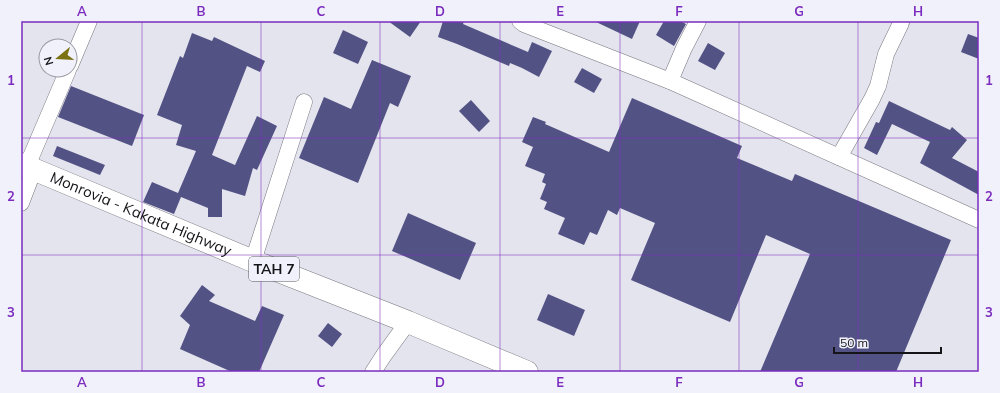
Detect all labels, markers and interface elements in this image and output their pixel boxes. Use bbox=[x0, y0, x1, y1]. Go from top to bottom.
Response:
text: A bbox=[77, 3, 87, 19]
text: B bbox=[197, 3, 206, 19]
text: C bbox=[317, 3, 326, 19]
text: D bbox=[435, 3, 445, 19]
text: E bbox=[556, 3, 564, 19]
text: F bbox=[675, 3, 683, 19]
text: G bbox=[794, 3, 804, 19]
text: H bbox=[913, 3, 923, 19]
north arrow bbox=[38, 38, 78, 78]
text: N bbox=[41, 55, 56, 67]
text: 1 bbox=[7, 72, 15, 88]
text: 1 bbox=[985, 72, 993, 88]
street label: Monrovia - Kakata Highway bbox=[48, 167, 235, 260]
text: 2 bbox=[7, 188, 15, 204]
text: 2 bbox=[985, 188, 993, 204]
road number: TAH 7 bbox=[249, 257, 299, 281]
text: 3 bbox=[7, 304, 15, 320]
text: 3 bbox=[985, 304, 993, 320]
scale bar bbox=[834, 329, 941, 355]
text: 50 m bbox=[840, 335, 868, 350]
text: A bbox=[77, 374, 87, 390]
text: B bbox=[197, 374, 206, 390]
text: C bbox=[317, 374, 326, 390]
text: D bbox=[435, 374, 445, 390]
text: E bbox=[556, 374, 564, 390]
text: F bbox=[675, 374, 683, 390]
text: G bbox=[794, 374, 804, 390]
text: H bbox=[913, 374, 923, 390]

